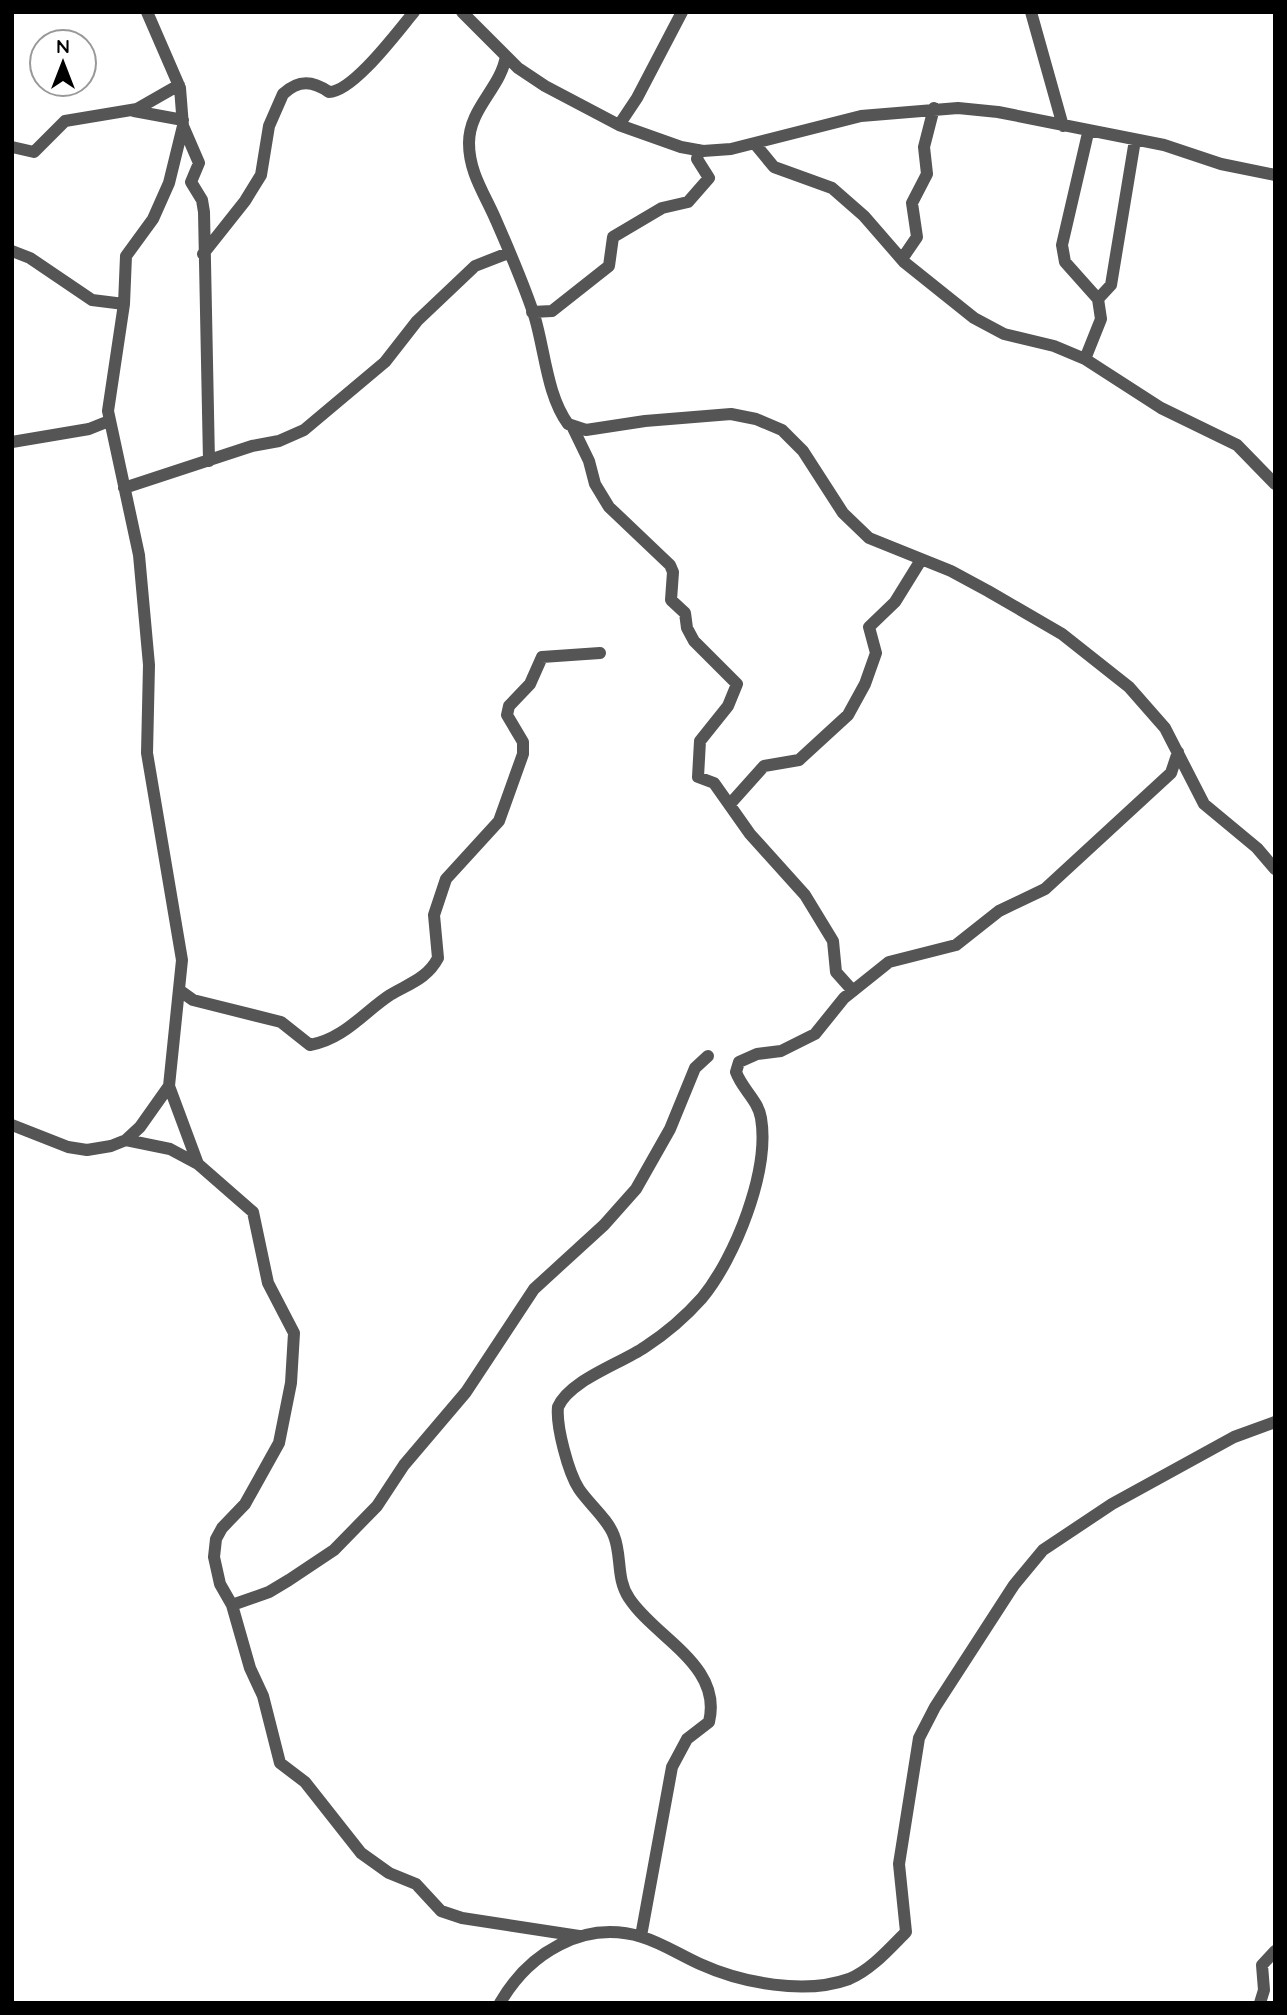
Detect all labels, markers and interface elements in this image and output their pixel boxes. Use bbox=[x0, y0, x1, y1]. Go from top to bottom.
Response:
north arrow bbox=[28, 28, 98, 98]
text: N bbox=[56, 34, 70, 58]

